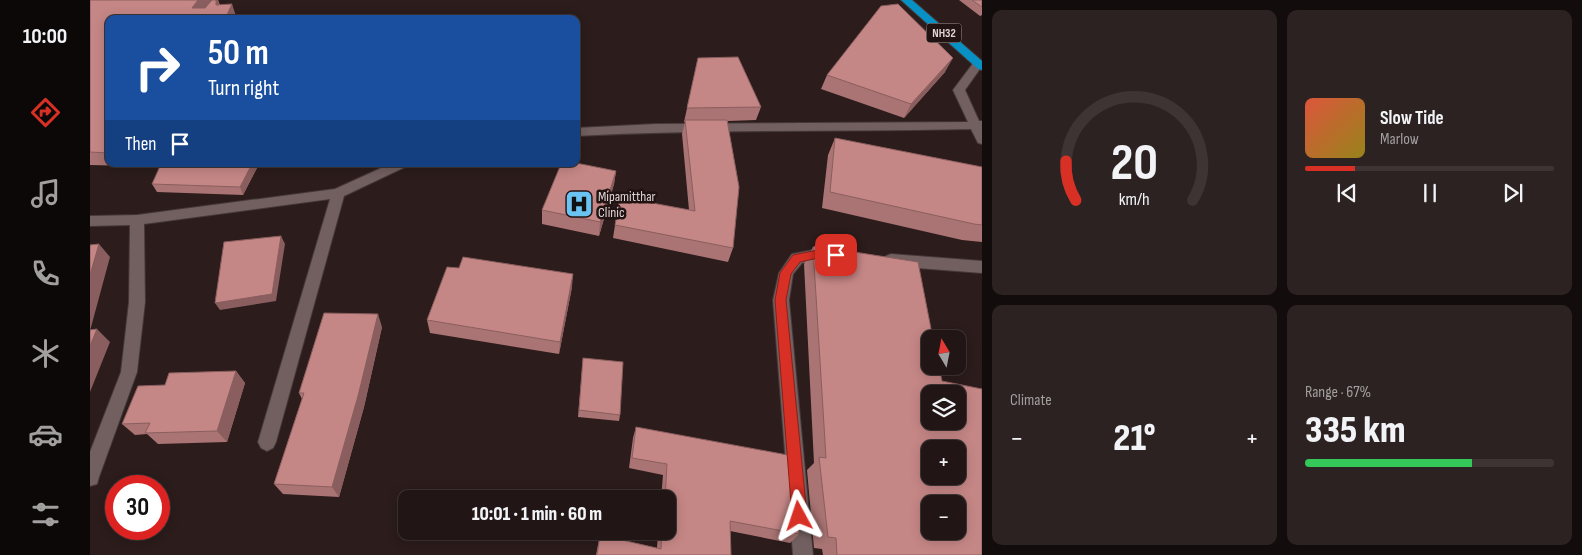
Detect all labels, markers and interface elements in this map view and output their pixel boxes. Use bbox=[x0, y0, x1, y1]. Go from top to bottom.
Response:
text: 10:00 bbox=[23, 23, 67, 50]
road number: NH32 bbox=[926, 23, 962, 42]
text: 50 m bbox=[208, 32, 269, 75]
icon: right bbox=[125, 35, 190, 100]
text: Turn right bbox=[208, 75, 279, 102]
icon: directions bbox=[28, 95, 63, 130]
text: Slow Tide bbox=[1380, 107, 1444, 130]
icon: arrive bbox=[166, 130, 194, 158]
text: Marlow bbox=[1380, 130, 1419, 149]
text: 20 bbox=[1111, 132, 1158, 195]
text: Then bbox=[125, 133, 156, 156]
icon: music bbox=[28, 176, 63, 211]
icon: previous bbox=[1333, 179, 1361, 207]
icon: pause bbox=[1416, 179, 1444, 207]
icon: next bbox=[1499, 179, 1527, 207]
place label: Mipamitthar Clinic bbox=[598, 188, 656, 221]
hospital icon: Mipamitthar Clinic bbox=[564, 189, 594, 219]
text: km/h bbox=[1119, 189, 1150, 210]
pin bbox=[815, 234, 857, 276]
icon: arrive bbox=[822, 241, 850, 269]
icon: phone bbox=[28, 256, 63, 291]
north arrow bbox=[921, 330, 966, 375]
map controls bbox=[921, 330, 966, 540]
icon: climate bbox=[28, 336, 63, 371]
text: Range · 67% bbox=[1305, 383, 1371, 402]
button: layers bbox=[921, 385, 966, 430]
text: Climate bbox=[1010, 391, 1052, 410]
text: 335 km bbox=[1305, 408, 1406, 453]
text: 21° bbox=[1113, 416, 1156, 461]
icon: car bbox=[28, 417, 63, 452]
text: − bbox=[1010, 422, 1024, 455]
text: + bbox=[1245, 422, 1259, 455]
button: + bbox=[921, 440, 966, 485]
speed limit sign: 30 bbox=[105, 475, 170, 540]
position arrow bbox=[772, 489, 824, 541]
button: − bbox=[921, 495, 966, 540]
icon: filters bbox=[28, 497, 63, 532]
text: 10:01 · 1 min · 60 m bbox=[472, 503, 602, 526]

